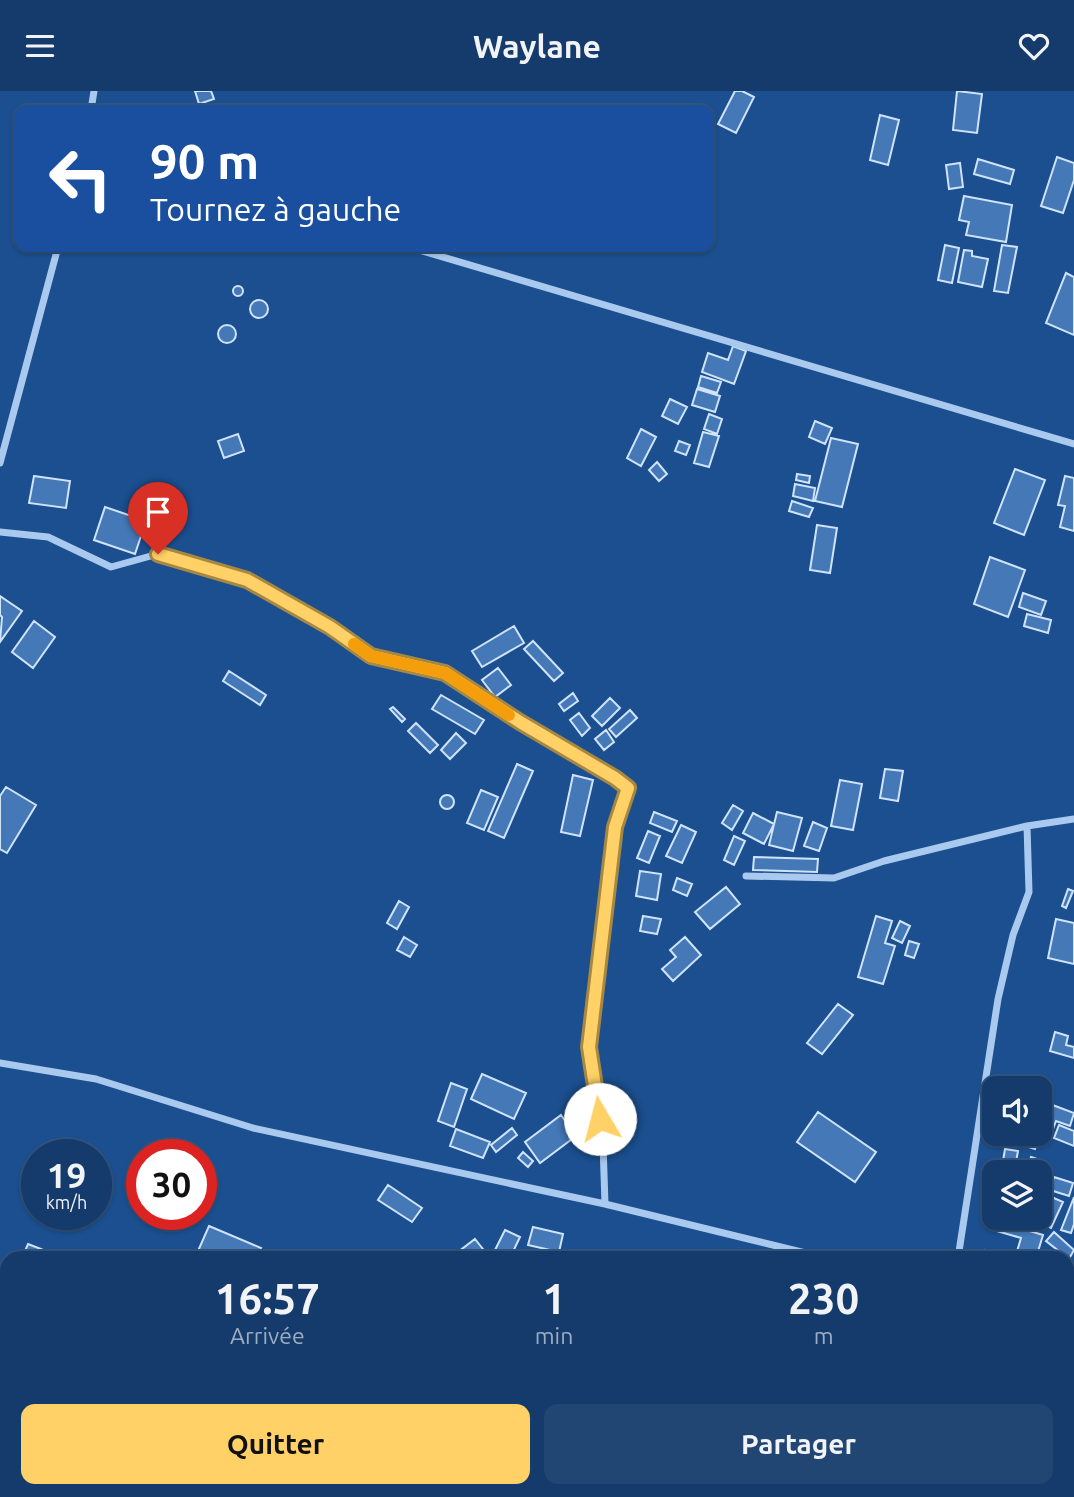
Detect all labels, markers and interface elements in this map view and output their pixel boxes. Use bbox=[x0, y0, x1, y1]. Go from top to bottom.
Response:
icon: menu bbox=[21, 27, 59, 65]
icon: heart bbox=[1015, 27, 1053, 65]
text: Waylane bbox=[473, 28, 601, 64]
icon: left bbox=[35, 133, 126, 224]
text: 90 m bbox=[150, 133, 259, 188]
text: Tournez à gauche bbox=[150, 191, 401, 227]
pin bbox=[128, 482, 188, 554]
icon: arrive bbox=[139, 493, 177, 531]
map controls bbox=[982, 1076, 1052, 1230]
button: sound bbox=[982, 1076, 1052, 1146]
position arrow bbox=[563, 1082, 637, 1156]
speed limit sign: 30 bbox=[126, 1139, 217, 1230]
text: 19 bbox=[47, 1155, 86, 1195]
button: layers bbox=[982, 1160, 1052, 1230]
text: km/h bbox=[46, 1192, 87, 1212]
text: 16:57 bbox=[215, 1275, 320, 1322]
text: 1 bbox=[542, 1275, 566, 1322]
text: 230 bbox=[788, 1275, 859, 1322]
text: Arrivée bbox=[230, 1323, 305, 1348]
text: min bbox=[535, 1323, 573, 1348]
text: m bbox=[814, 1323, 834, 1348]
button: Quitter bbox=[21, 1404, 530, 1484]
button: Partager bbox=[544, 1404, 1053, 1484]

